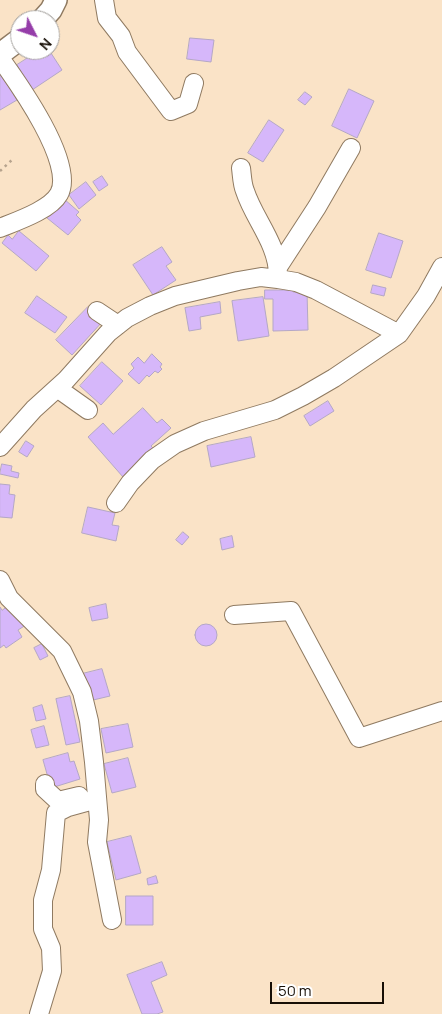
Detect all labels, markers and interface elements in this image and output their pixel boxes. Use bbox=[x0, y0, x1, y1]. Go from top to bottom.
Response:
north arrow bbox=[10, 10, 60, 60]
text: N bbox=[35, 34, 56, 55]
scale bar bbox=[272, 972, 386, 1004]
text: 50 m bbox=[278, 980, 312, 1001]

